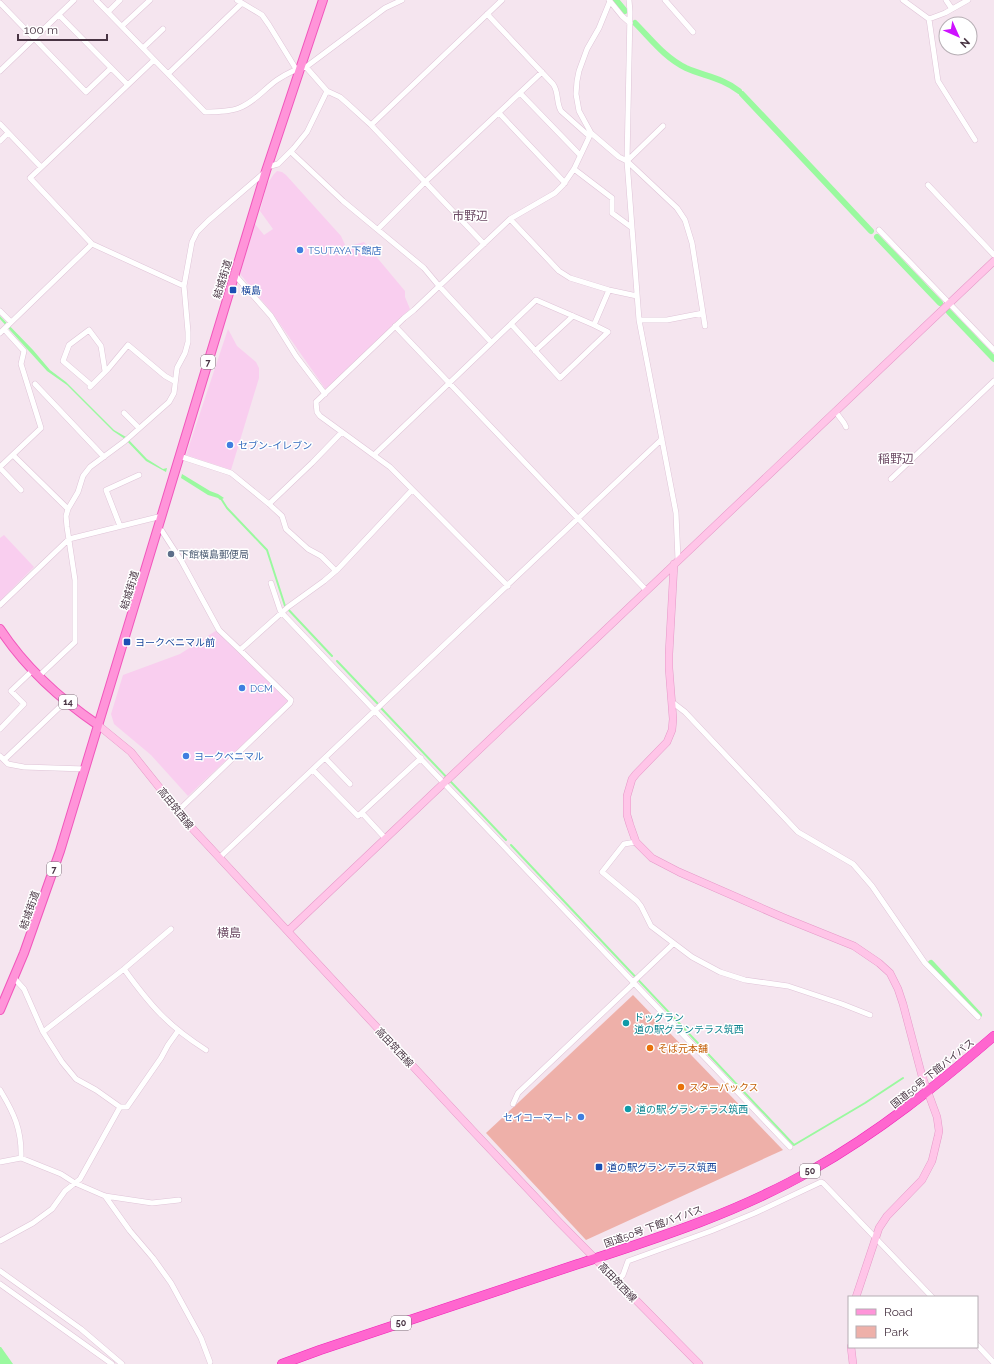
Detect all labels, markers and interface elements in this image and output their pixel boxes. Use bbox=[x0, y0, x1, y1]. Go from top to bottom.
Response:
scale bar bbox=[18, 16, 107, 42]
north arrow bbox=[938, 16, 978, 56]
text: 100 m bbox=[24, 23, 58, 37]
text: N bbox=[957, 35, 972, 50]
district label: 市野辺 bbox=[452, 209, 488, 223]
marker: TSUTAYA下館店 bbox=[295, 245, 305, 255]
place label: TSUTAYA下館店 bbox=[308, 245, 382, 256]
street label: 結城街道 bbox=[211, 258, 234, 300]
marker: 横島 bbox=[228, 285, 238, 295]
place label: 横島 bbox=[241, 285, 261, 296]
road number: 7 bbox=[201, 355, 215, 369]
marker: セブン-イレブン bbox=[225, 440, 235, 450]
place label: セブン-イレブン bbox=[238, 440, 312, 451]
district label: 稲野辺 bbox=[878, 452, 914, 466]
marker: 下館横島郵便局 bbox=[166, 549, 176, 559]
place label: 下館横島郵便局 bbox=[179, 549, 249, 560]
street label: 結城街道 bbox=[118, 569, 141, 611]
marker: ヨークベニマル前 bbox=[122, 637, 132, 647]
place label: ヨークベニマル前 bbox=[135, 637, 215, 648]
marker: DCM bbox=[237, 683, 247, 693]
place label: DCM bbox=[250, 683, 273, 694]
road number: 14 bbox=[59, 695, 77, 709]
marker: ヨークベニマル bbox=[181, 751, 191, 761]
place label: ヨークベニマル bbox=[194, 751, 264, 762]
street label: 高田筑西線 bbox=[156, 785, 196, 831]
road number: 7 bbox=[47, 862, 61, 876]
street label: 結城街道 bbox=[18, 889, 41, 931]
district label: 横島 bbox=[217, 926, 241, 940]
place label: ドッグラン 道の駅グランテラス筑西 bbox=[634, 1012, 744, 1035]
marker: ドッグラン 道の駅グランテラス筑西 bbox=[621, 1018, 631, 1028]
street label: 高田筑西線 bbox=[374, 1025, 416, 1069]
street label: 国道50号 下館バイパス bbox=[888, 1036, 976, 1110]
marker: そば元本舗 bbox=[645, 1043, 655, 1053]
place label: そば元本舗 bbox=[658, 1043, 708, 1054]
marker: スターバックス bbox=[676, 1082, 686, 1092]
place label: スターバックス bbox=[689, 1082, 759, 1093]
marker: 道の駅 グランテラス筑西 bbox=[623, 1104, 633, 1114]
place label: 道の駅 グランテラス筑西 bbox=[636, 1104, 748, 1115]
place label: セイコーマート bbox=[503, 1112, 573, 1123]
marker: セイコーマート bbox=[576, 1112, 586, 1122]
marker: 道の駅グランテラス筑西 bbox=[594, 1162, 604, 1172]
place label: 道の駅グランテラス筑西 bbox=[607, 1162, 717, 1173]
road number: 50 bbox=[800, 1164, 820, 1178]
street label: 国道50号 下館バイパス bbox=[602, 1204, 704, 1249]
street label: 高田筑西線 bbox=[596, 1261, 639, 1304]
legend bbox=[848, 1296, 978, 1348]
text: Road bbox=[884, 1305, 913, 1319]
road number: 50 bbox=[391, 1316, 411, 1330]
text: Park bbox=[884, 1325, 909, 1339]

